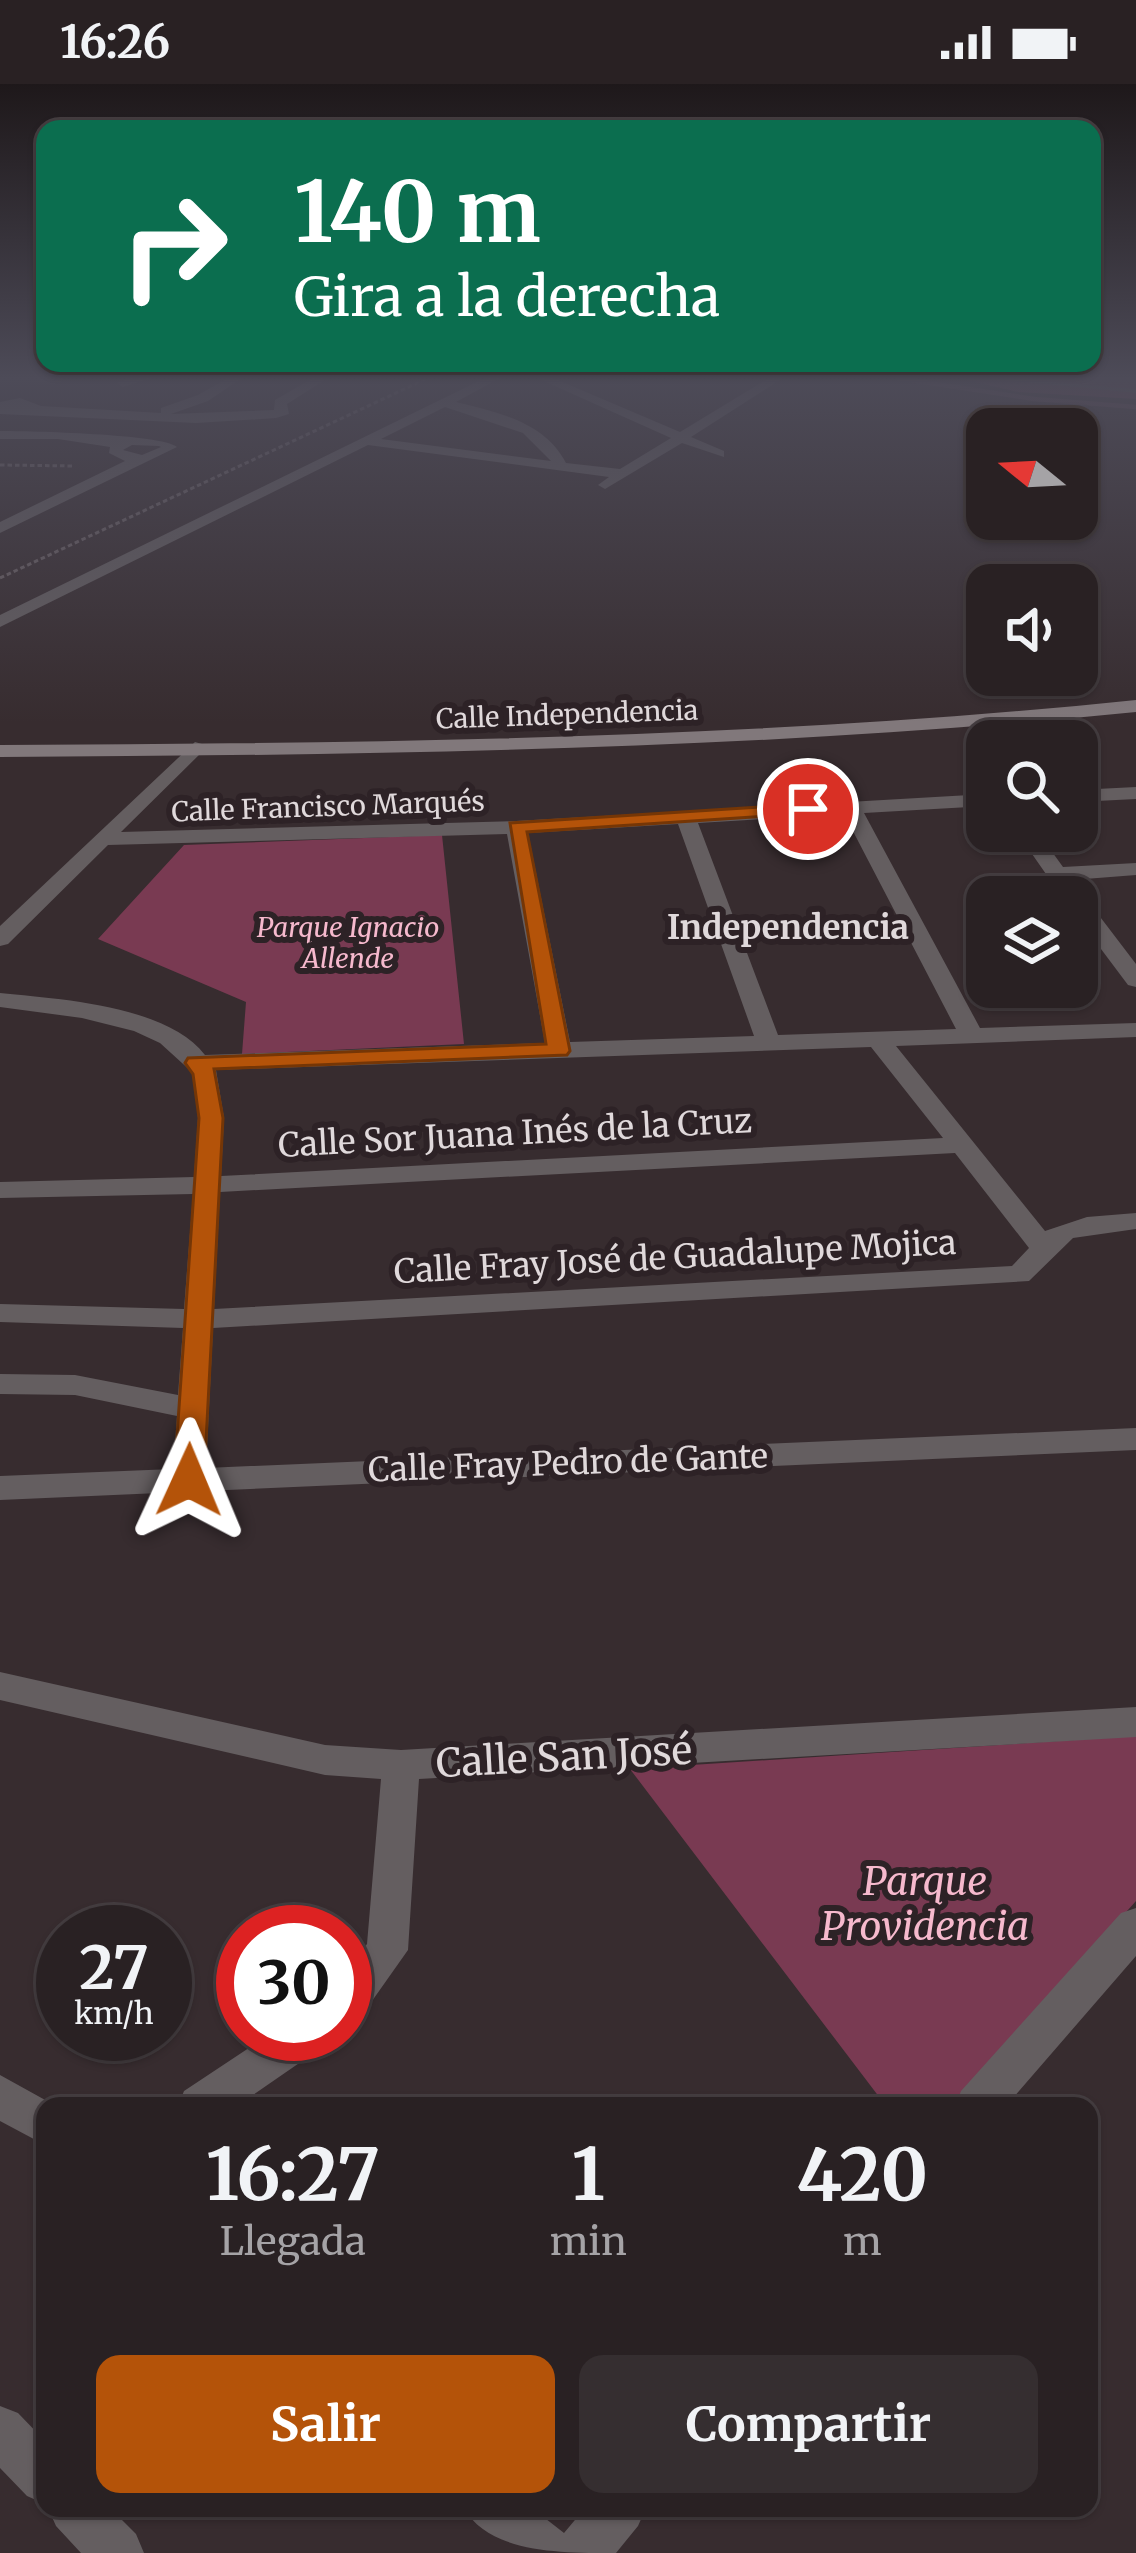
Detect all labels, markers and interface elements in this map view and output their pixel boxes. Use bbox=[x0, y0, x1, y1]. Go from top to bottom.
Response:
text: 16:26 bbox=[60, 14, 170, 70]
text: 140 m bbox=[294, 159, 541, 265]
icon: right bbox=[96, 168, 252, 324]
text: Gira a la derecha bbox=[294, 263, 720, 331]
north arrow bbox=[966, 408, 1098, 540]
map controls bbox=[966, 408, 1098, 1008]
button: sound bbox=[966, 564, 1098, 696]
street label: Calle Independencia bbox=[435, 692, 699, 736]
button: search bbox=[966, 720, 1098, 852]
pin bbox=[757, 758, 859, 860]
icon: arrive bbox=[775, 776, 841, 842]
street label: Calle Francisco Marqués bbox=[171, 784, 485, 828]
button: layers bbox=[966, 876, 1098, 1008]
district label: Independencia bbox=[667, 907, 909, 948]
park label: Parque Ignacio Allende bbox=[257, 910, 439, 975]
street label: Calle Sor Juana Inés de la Cruz bbox=[277, 1100, 753, 1166]
street label: Calle Fray José de Guadalupe Mojica bbox=[393, 1222, 957, 1292]
position arrow bbox=[126, 1417, 252, 1543]
street label: Calle Fray Pedro de Gante bbox=[367, 1436, 769, 1490]
street label: Calle San José bbox=[435, 1726, 693, 1788]
park label: Parque Providencia bbox=[821, 1857, 1029, 1951]
speed limit sign: 30 bbox=[216, 1905, 372, 2061]
text: 27 bbox=[79, 1930, 149, 2005]
text: km/h bbox=[74, 1994, 154, 2032]
text: 16:27 bbox=[206, 2129, 380, 2220]
text: 1 bbox=[572, 2129, 605, 2220]
text: 420 bbox=[797, 2129, 928, 2220]
text: Llegada bbox=[220, 2217, 366, 2266]
text: min bbox=[550, 2217, 627, 2266]
text: m bbox=[843, 2217, 882, 2266]
button: Salir bbox=[96, 2355, 555, 2493]
button: Compartir bbox=[579, 2355, 1038, 2493]

